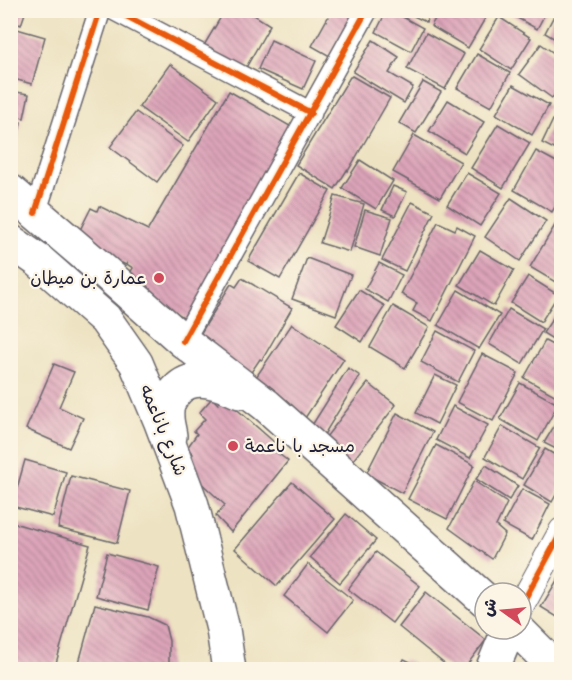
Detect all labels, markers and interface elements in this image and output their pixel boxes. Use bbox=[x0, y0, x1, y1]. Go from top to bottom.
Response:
place label: عمارة بن ميطان bbox=[30, 268, 147, 289]
marker: عمارة بن ميطان bbox=[152, 271, 166, 285]
street label: شارع باناعمه bbox=[134, 381, 191, 479]
place label: مسجد با ناعمة bbox=[245, 436, 355, 457]
marker: مسجد با ناعمة bbox=[226, 439, 240, 453]
north arrow bbox=[473, 581, 533, 641]
text: ش bbox=[479, 597, 500, 618]

